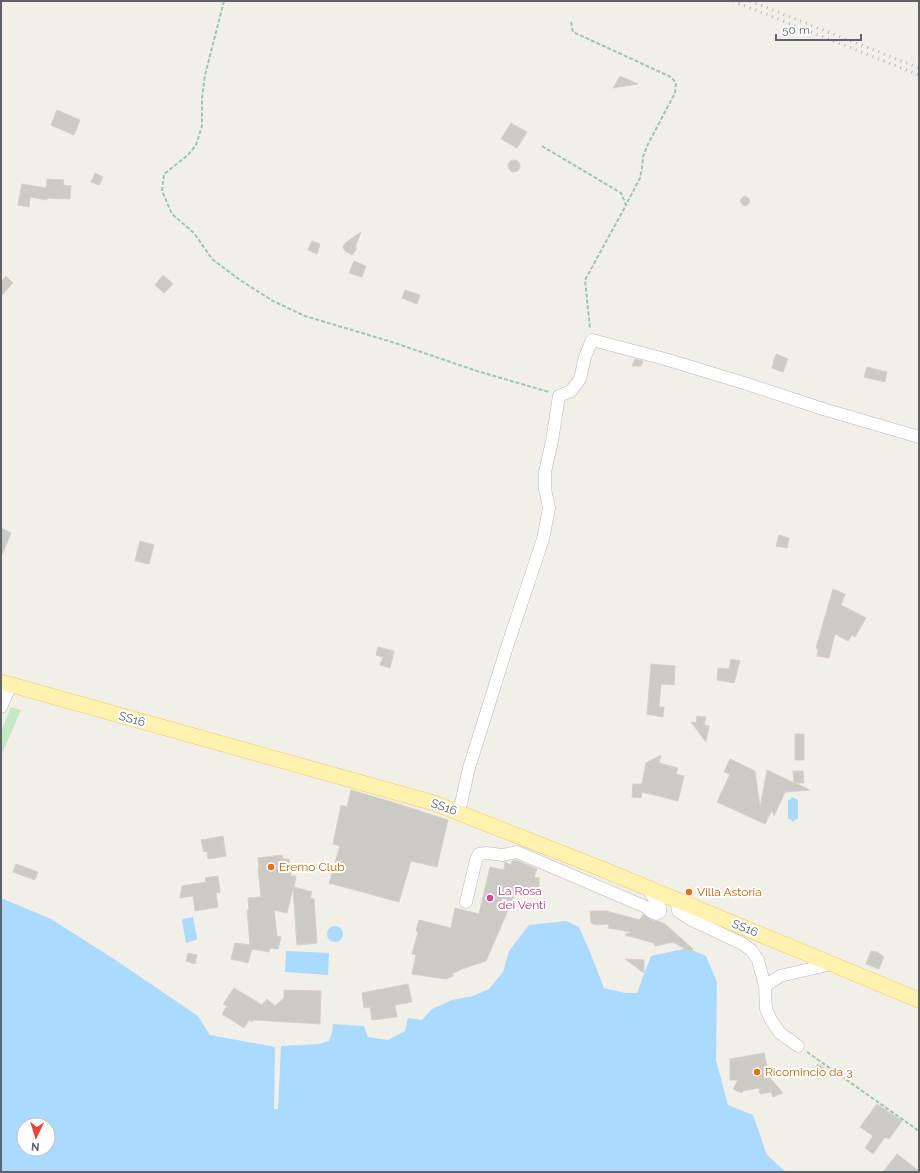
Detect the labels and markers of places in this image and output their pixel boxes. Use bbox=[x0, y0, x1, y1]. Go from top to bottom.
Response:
place label: Eremo Club bbox=[279, 860, 345, 874]
marker: Eremo Club bbox=[266, 862, 276, 872]
place label: La Rosa dei Venti bbox=[498, 884, 546, 912]
place label: Villa Astoria bbox=[697, 885, 762, 899]
marker: Villa Astoria bbox=[684, 887, 694, 897]
marker: La Rosa dei Venti bbox=[485, 893, 495, 903]
place label: Ricomincio da 3 bbox=[765, 1065, 853, 1079]
marker: Ricomincio da 3 bbox=[752, 1067, 762, 1077]

